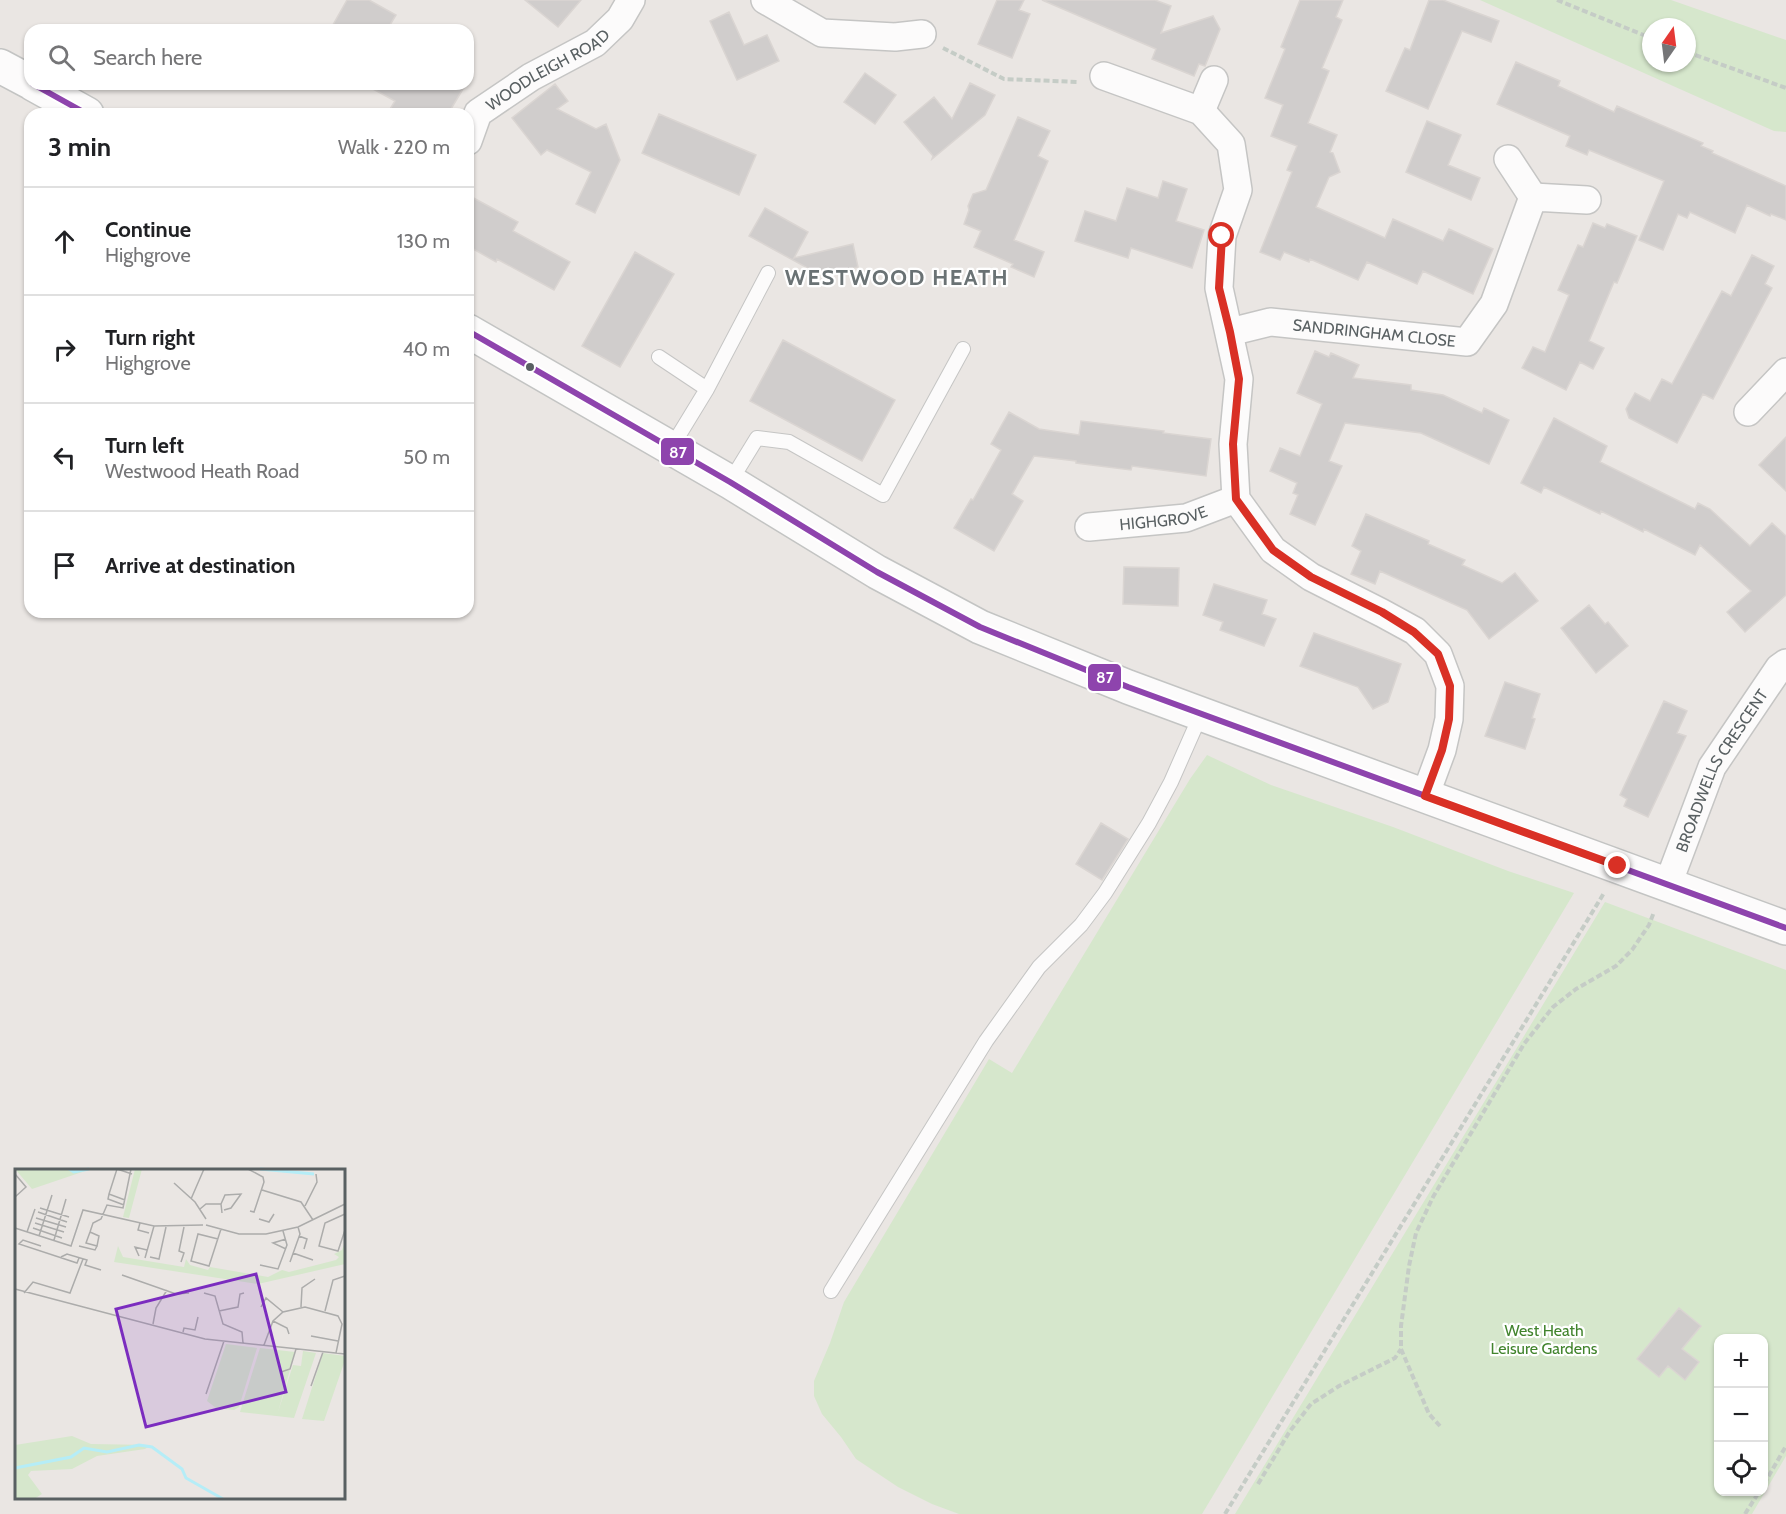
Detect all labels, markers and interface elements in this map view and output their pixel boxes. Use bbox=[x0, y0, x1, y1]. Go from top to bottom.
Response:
north arrow bbox=[1642, 18, 1696, 72]
search box bbox=[24, 24, 474, 90]
street label: WOODLEIGH ROAD bbox=[483, 25, 614, 115]
icon: search bbox=[45, 41, 78, 74]
text: Search here bbox=[93, 44, 202, 71]
text: 3 min bbox=[48, 131, 111, 163]
text: Walk · 220 m bbox=[338, 135, 450, 159]
text: Continue bbox=[105, 216, 191, 243]
route start bbox=[1208, 222, 1234, 248]
icon: ahead bbox=[48, 225, 81, 258]
text: 130 m bbox=[397, 229, 450, 253]
text: Highgrove bbox=[105, 243, 191, 267]
district label: WESTWOOD HEATH bbox=[785, 264, 1009, 291]
street label: SANDRINGHAM CLOSE bbox=[1292, 315, 1457, 351]
text: Turn right bbox=[105, 324, 195, 351]
icon: right bbox=[48, 333, 81, 366]
text: 40 m bbox=[402, 337, 450, 361]
text: Highgrove bbox=[105, 351, 191, 375]
unlabelled marker bbox=[524, 361, 536, 373]
text: Turn left bbox=[105, 432, 184, 459]
line badge: 87 bbox=[660, 437, 695, 466]
icon: left bbox=[48, 441, 81, 474]
text: 87 bbox=[669, 443, 688, 462]
text: 50 m bbox=[403, 445, 450, 469]
text: Westwood Heath Road bbox=[105, 459, 299, 483]
street label: HIGHGROVE bbox=[1119, 502, 1210, 534]
icon: arrive bbox=[48, 549, 81, 582]
text: Arrive at destination bbox=[105, 552, 295, 579]
line badge: 87 bbox=[1087, 663, 1122, 692]
text: 87 bbox=[1096, 668, 1115, 687]
street label: BROADWELLS CRESCENT bbox=[1672, 685, 1772, 855]
route end bbox=[1604, 852, 1630, 878]
inset map bbox=[15, 1169, 345, 1499]
park label: West Heath Leisure Gardens bbox=[1490, 1321, 1598, 1358]
map controls bbox=[1714, 1334, 1768, 1496]
button: + bbox=[1714, 1334, 1768, 1388]
button: − bbox=[1714, 1388, 1768, 1442]
button: locate bbox=[1714, 1442, 1768, 1496]

